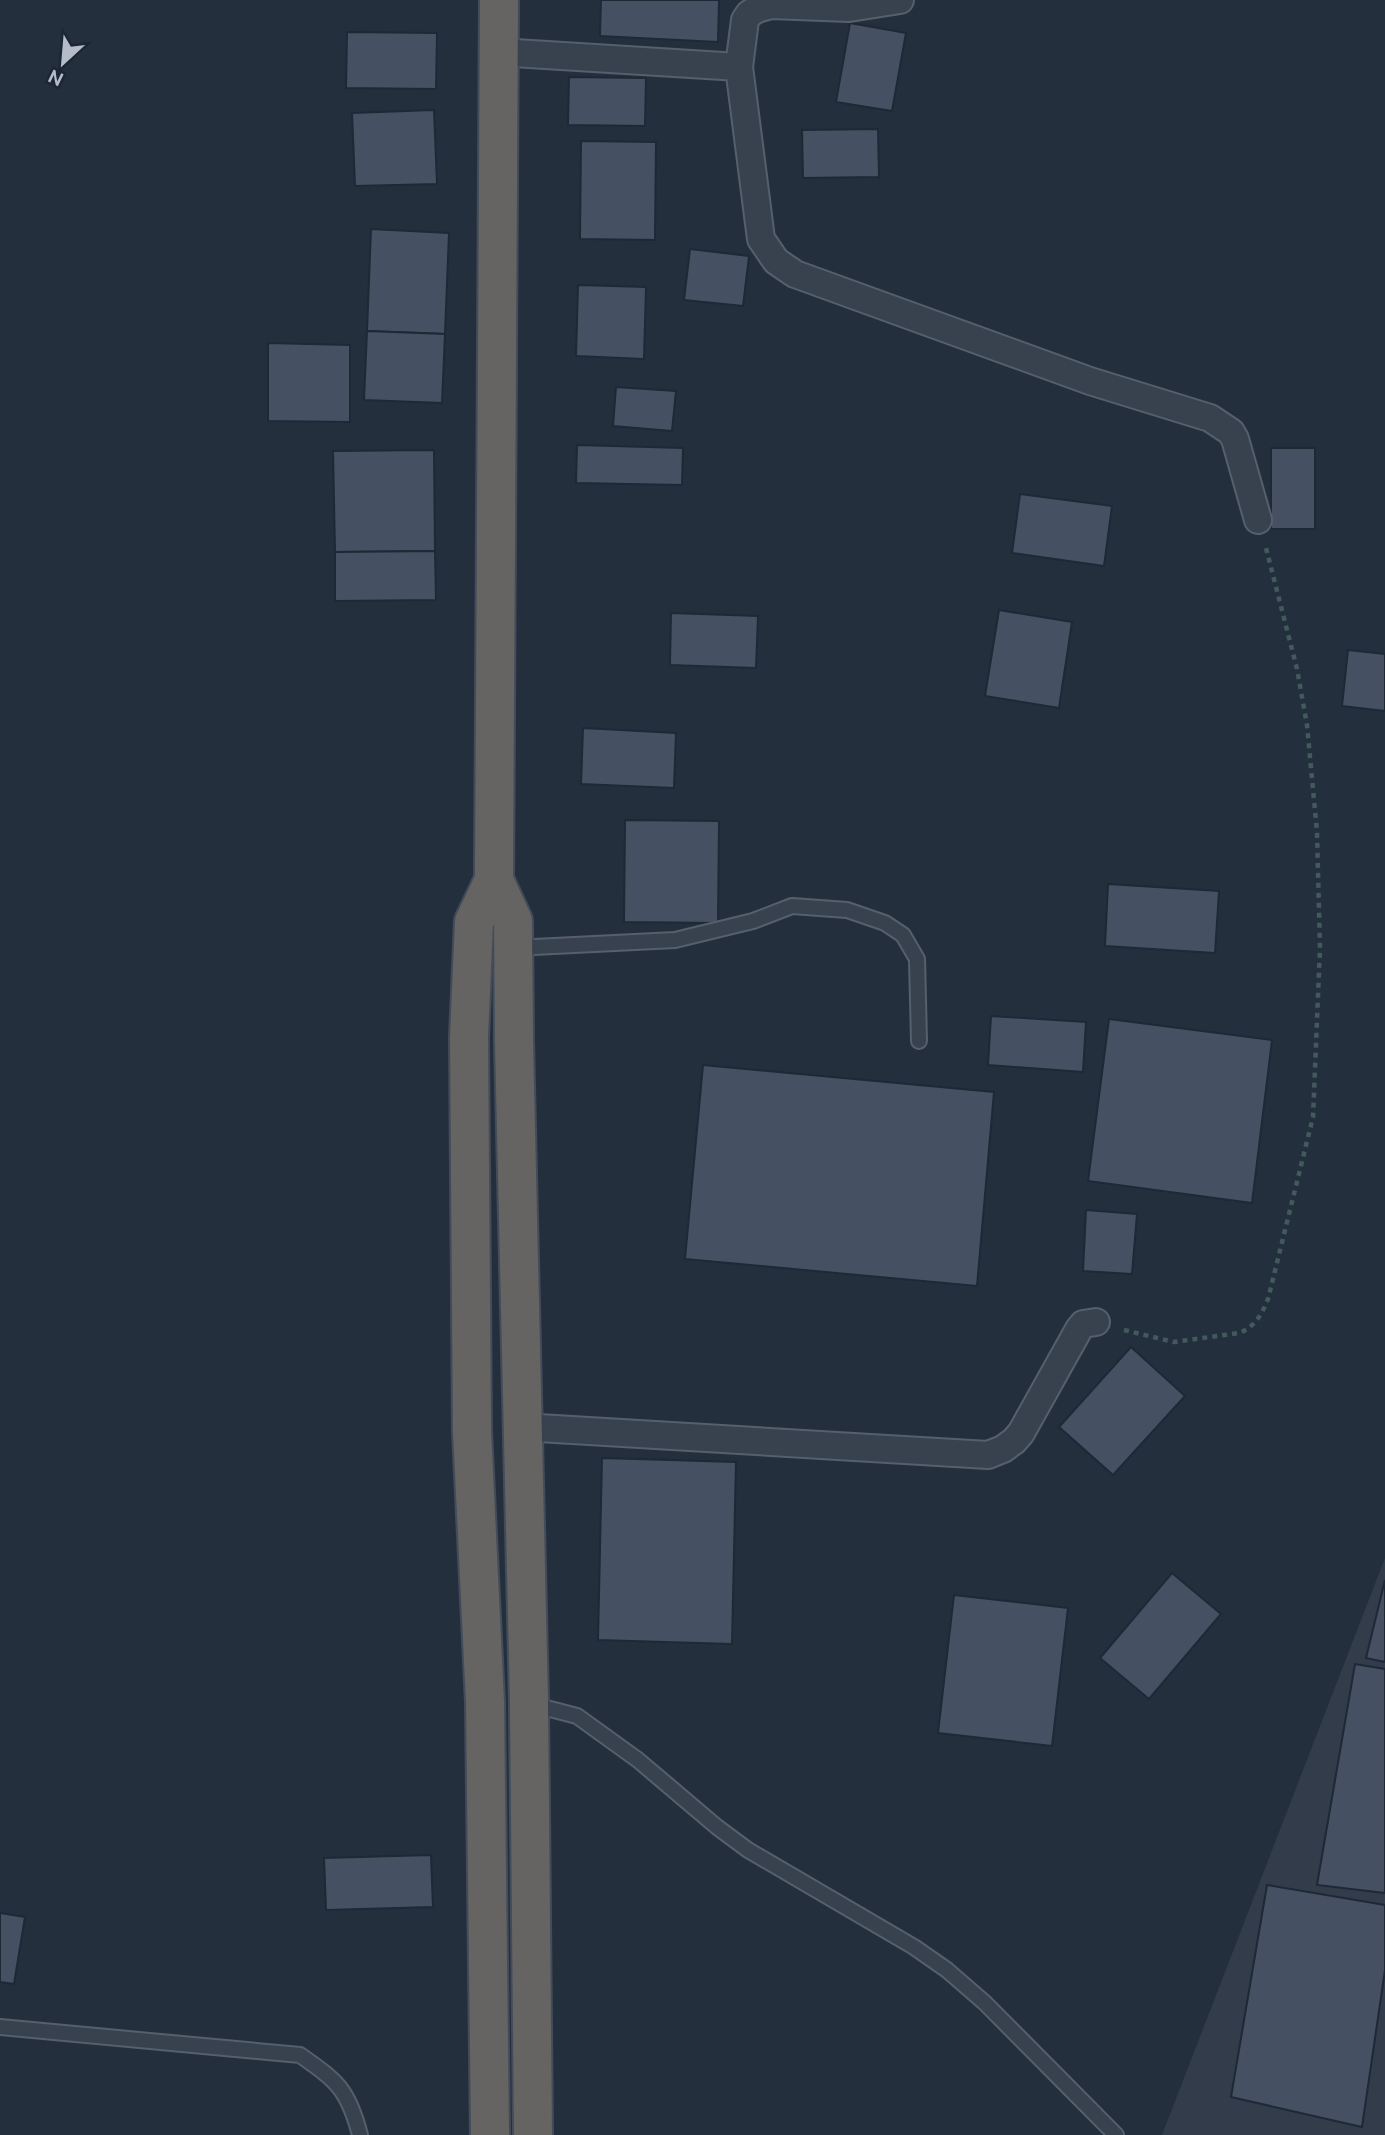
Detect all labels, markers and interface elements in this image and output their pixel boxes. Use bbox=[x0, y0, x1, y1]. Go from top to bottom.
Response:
north arrow bbox=[28, 28, 98, 98]
text: N bbox=[44, 65, 67, 91]

